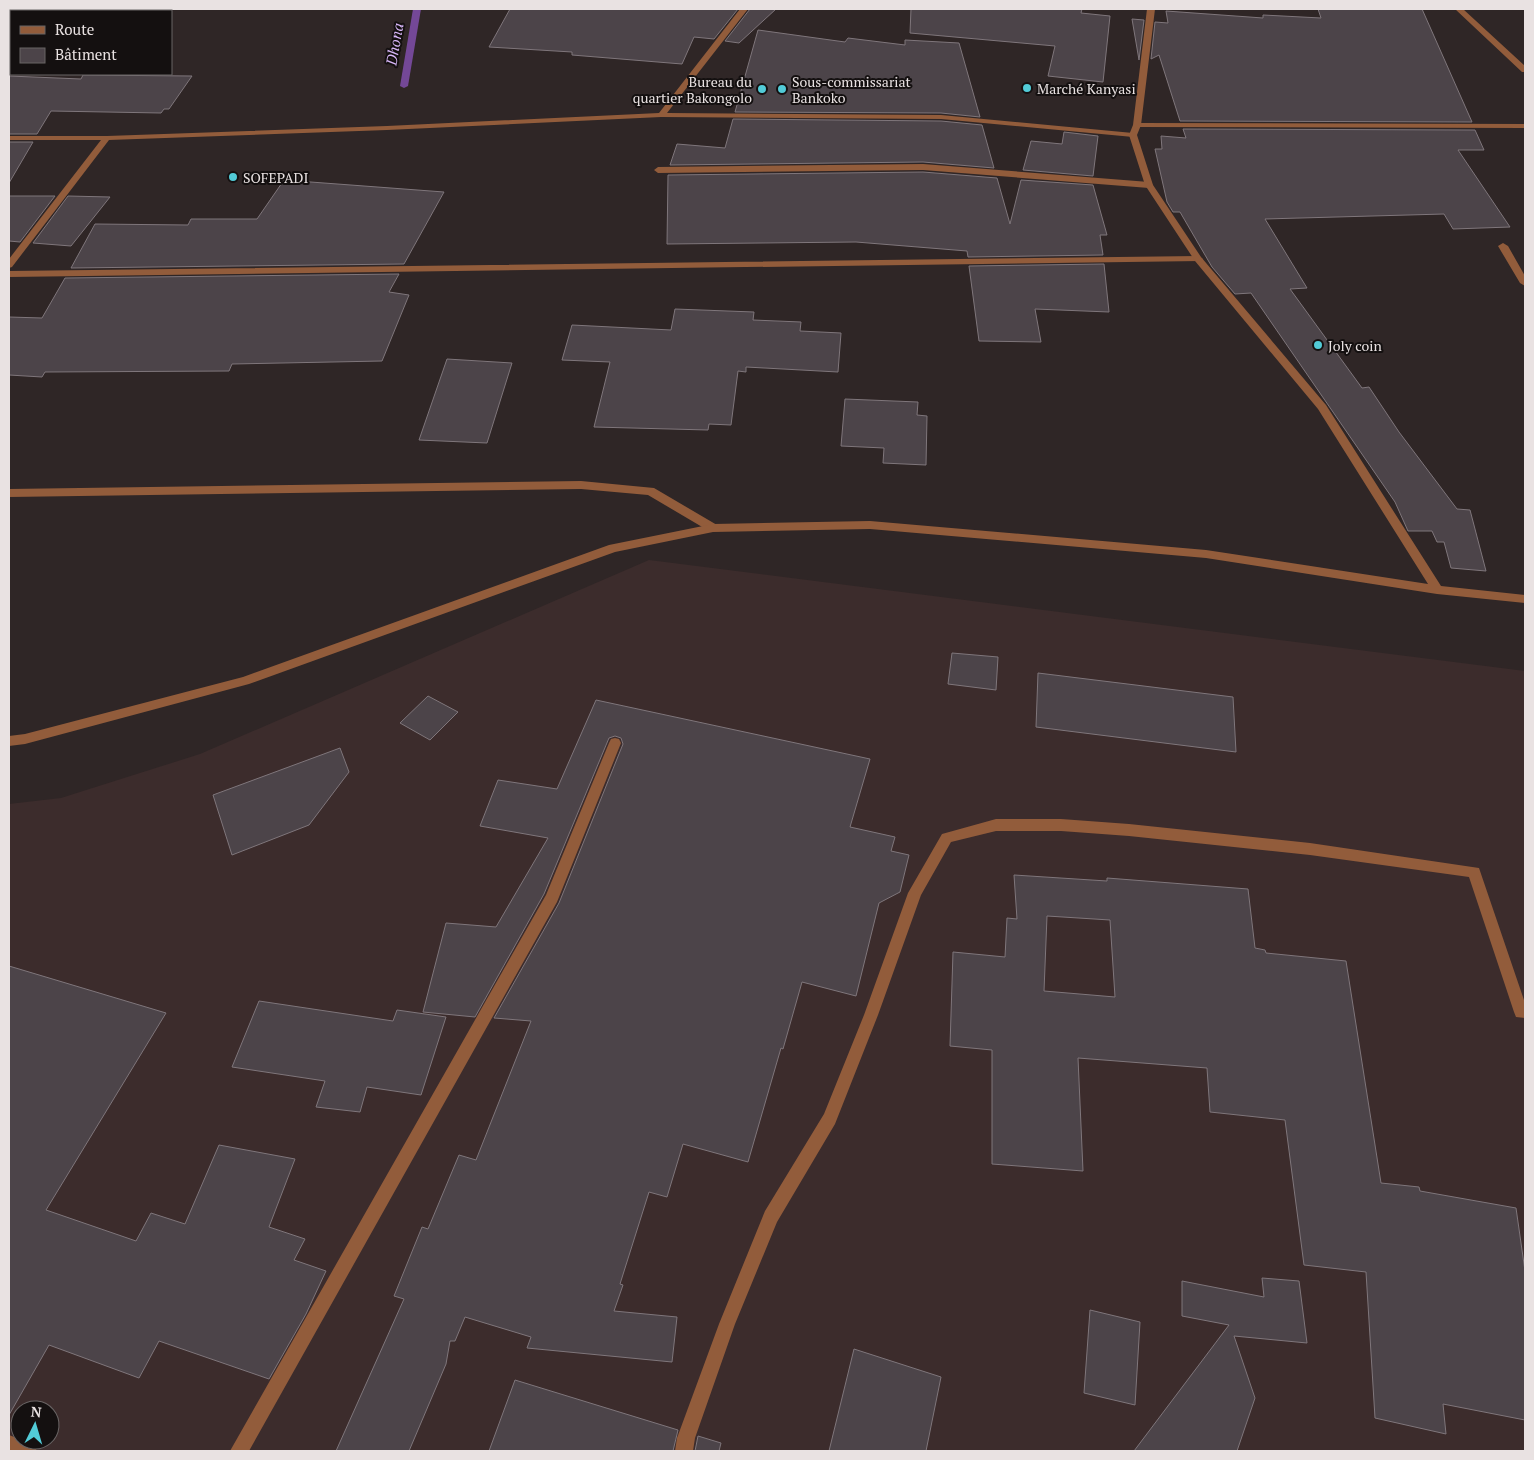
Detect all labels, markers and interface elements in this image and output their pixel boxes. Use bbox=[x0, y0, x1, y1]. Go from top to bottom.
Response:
legend bbox=[10, 10, 172, 75]
text: Route bbox=[55, 19, 94, 39]
water label: Dhona bbox=[380, 21, 408, 68]
text: Bâtiment bbox=[55, 44, 117, 64]
place label: Bureau du quartier Bakongolo bbox=[633, 72, 752, 107]
place label: Sous-commissariat Bankoko bbox=[792, 72, 912, 107]
place label: Marché Kanyasi bbox=[1037, 79, 1136, 98]
marker: Marché Kanyasi bbox=[1021, 82, 1033, 94]
marker: Bureau du quartier Bakongolo bbox=[756, 83, 768, 95]
marker: Sous-commissariat Bankoko bbox=[776, 83, 788, 95]
place label: SOFEPADI bbox=[243, 168, 308, 187]
marker: SOFEPADI bbox=[227, 171, 239, 183]
place label: Joly coin bbox=[1328, 336, 1382, 355]
marker: Joly coin bbox=[1312, 339, 1324, 351]
north arrow bbox=[10, 1400, 60, 1450]
text: N bbox=[30, 1402, 43, 1422]

